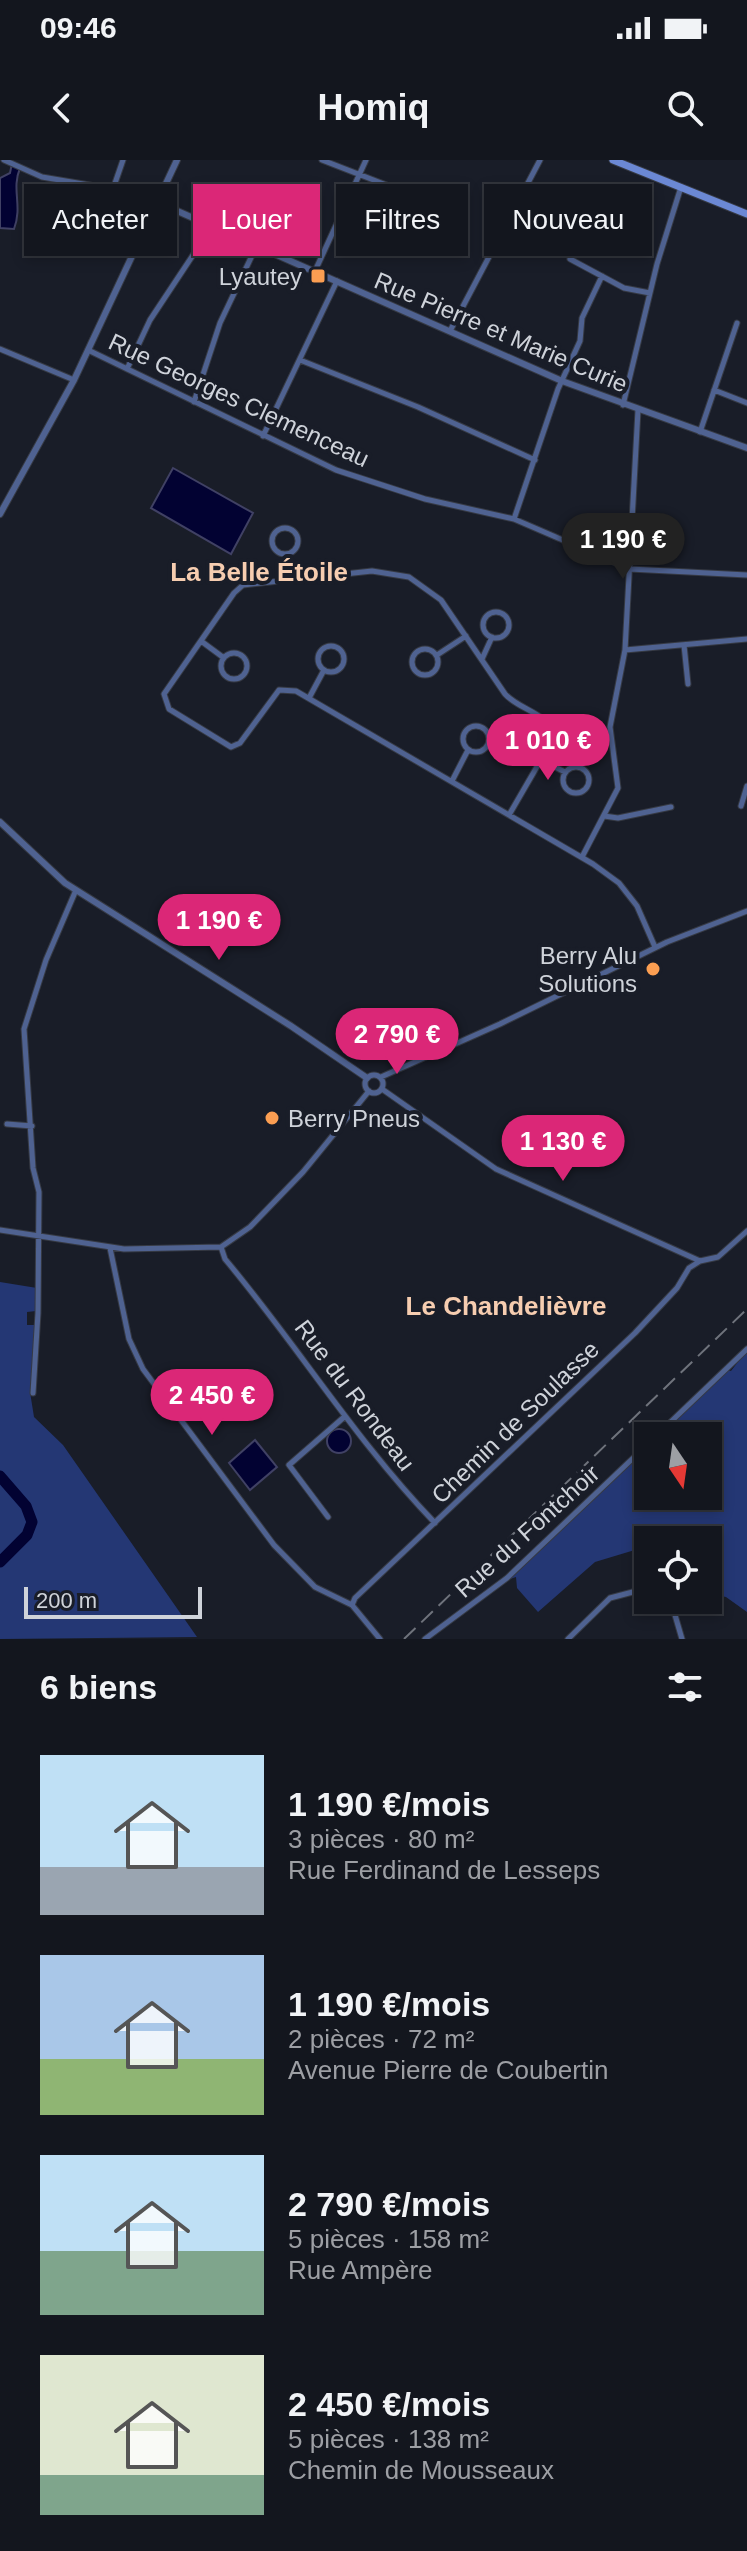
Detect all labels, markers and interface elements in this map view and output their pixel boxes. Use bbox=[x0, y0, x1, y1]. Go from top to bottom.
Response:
text: 09:46 bbox=[40, 11, 117, 44]
icon: back bbox=[40, 86, 84, 130]
icon: search bbox=[663, 86, 707, 130]
text: Homiq bbox=[318, 87, 430, 128]
chip: Acheter bbox=[24, 184, 177, 256]
chip: Louer bbox=[193, 184, 320, 256]
chip: Filtres bbox=[336, 184, 468, 256]
chip: Nouveau bbox=[484, 184, 652, 256]
place label: Lyautey bbox=[219, 263, 302, 290]
street label: Rue Pierre et Marie Curie bbox=[370, 266, 632, 398]
marker: Lyautey bbox=[309, 267, 327, 285]
street label: Rue Georges Clemenceau bbox=[105, 328, 373, 472]
pin: 1 190 € bbox=[549, 513, 697, 581]
text: 1 190 € bbox=[580, 524, 666, 554]
district label: La Belle Étoile bbox=[170, 557, 348, 587]
pin: 1 010 € bbox=[474, 714, 622, 782]
text: 1 010 € bbox=[505, 725, 591, 755]
pin: 1 190 € bbox=[145, 894, 293, 962]
text: 1 190 € bbox=[176, 905, 262, 935]
place label: Berry Alu Solutions bbox=[538, 942, 637, 997]
marker: Berry Alu Solutions bbox=[644, 960, 662, 978]
pin: 2 790 € bbox=[323, 1008, 471, 1076]
text: 2 790 € bbox=[354, 1019, 440, 1049]
place label: Berry Pneus bbox=[288, 1105, 420, 1132]
marker: Berry Pneus bbox=[263, 1109, 281, 1127]
pin: 1 130 € bbox=[489, 1115, 637, 1183]
text: 1 130 € bbox=[520, 1126, 606, 1156]
district label: Le Chandelièvre bbox=[406, 1291, 606, 1321]
street label: Rue du Rondeau bbox=[290, 1314, 420, 1476]
street label: Chemin de Soulasse bbox=[426, 1335, 604, 1509]
pin: 2 450 € bbox=[138, 1369, 286, 1437]
text: 2 450 € bbox=[169, 1380, 255, 1410]
north arrow bbox=[634, 1422, 722, 1510]
map controls bbox=[634, 1422, 722, 1614]
street label: Rue du Fontchoir bbox=[450, 1459, 604, 1603]
button: locate bbox=[634, 1526, 722, 1614]
scale bar bbox=[24, 1583, 202, 1619]
text: 200 m bbox=[36, 1588, 97, 1613]
icon: filters bbox=[663, 1665, 707, 1709]
text: 6 biens bbox=[40, 1668, 157, 1706]
text: 1 190 €/mois bbox=[288, 1785, 490, 1823]
icon: home bbox=[104, 1787, 200, 1883]
text: 3 pièces · 80 m² bbox=[288, 1824, 474, 1854]
text: Rue Ferdinand de Lesseps bbox=[288, 1855, 600, 1885]
text: 1 190 €/mois bbox=[288, 1985, 490, 2023]
icon: home bbox=[104, 1987, 200, 2083]
text: 2 pièces · 72 m² bbox=[288, 2024, 474, 2054]
text: Avenue Pierre de Coubertin bbox=[288, 2055, 608, 2085]
text: 2 790 €/mois bbox=[288, 2185, 490, 2223]
icon: home bbox=[104, 2187, 200, 2283]
text: 5 pièces · 158 m² bbox=[288, 2224, 489, 2254]
text: Rue Ampère bbox=[288, 2255, 433, 2285]
text: 2 450 €/mois bbox=[288, 2385, 490, 2423]
icon: home bbox=[104, 2387, 200, 2483]
text: 5 pièces · 138 m² bbox=[288, 2424, 489, 2454]
text: Chemin de Mousseaux bbox=[288, 2455, 554, 2485]

